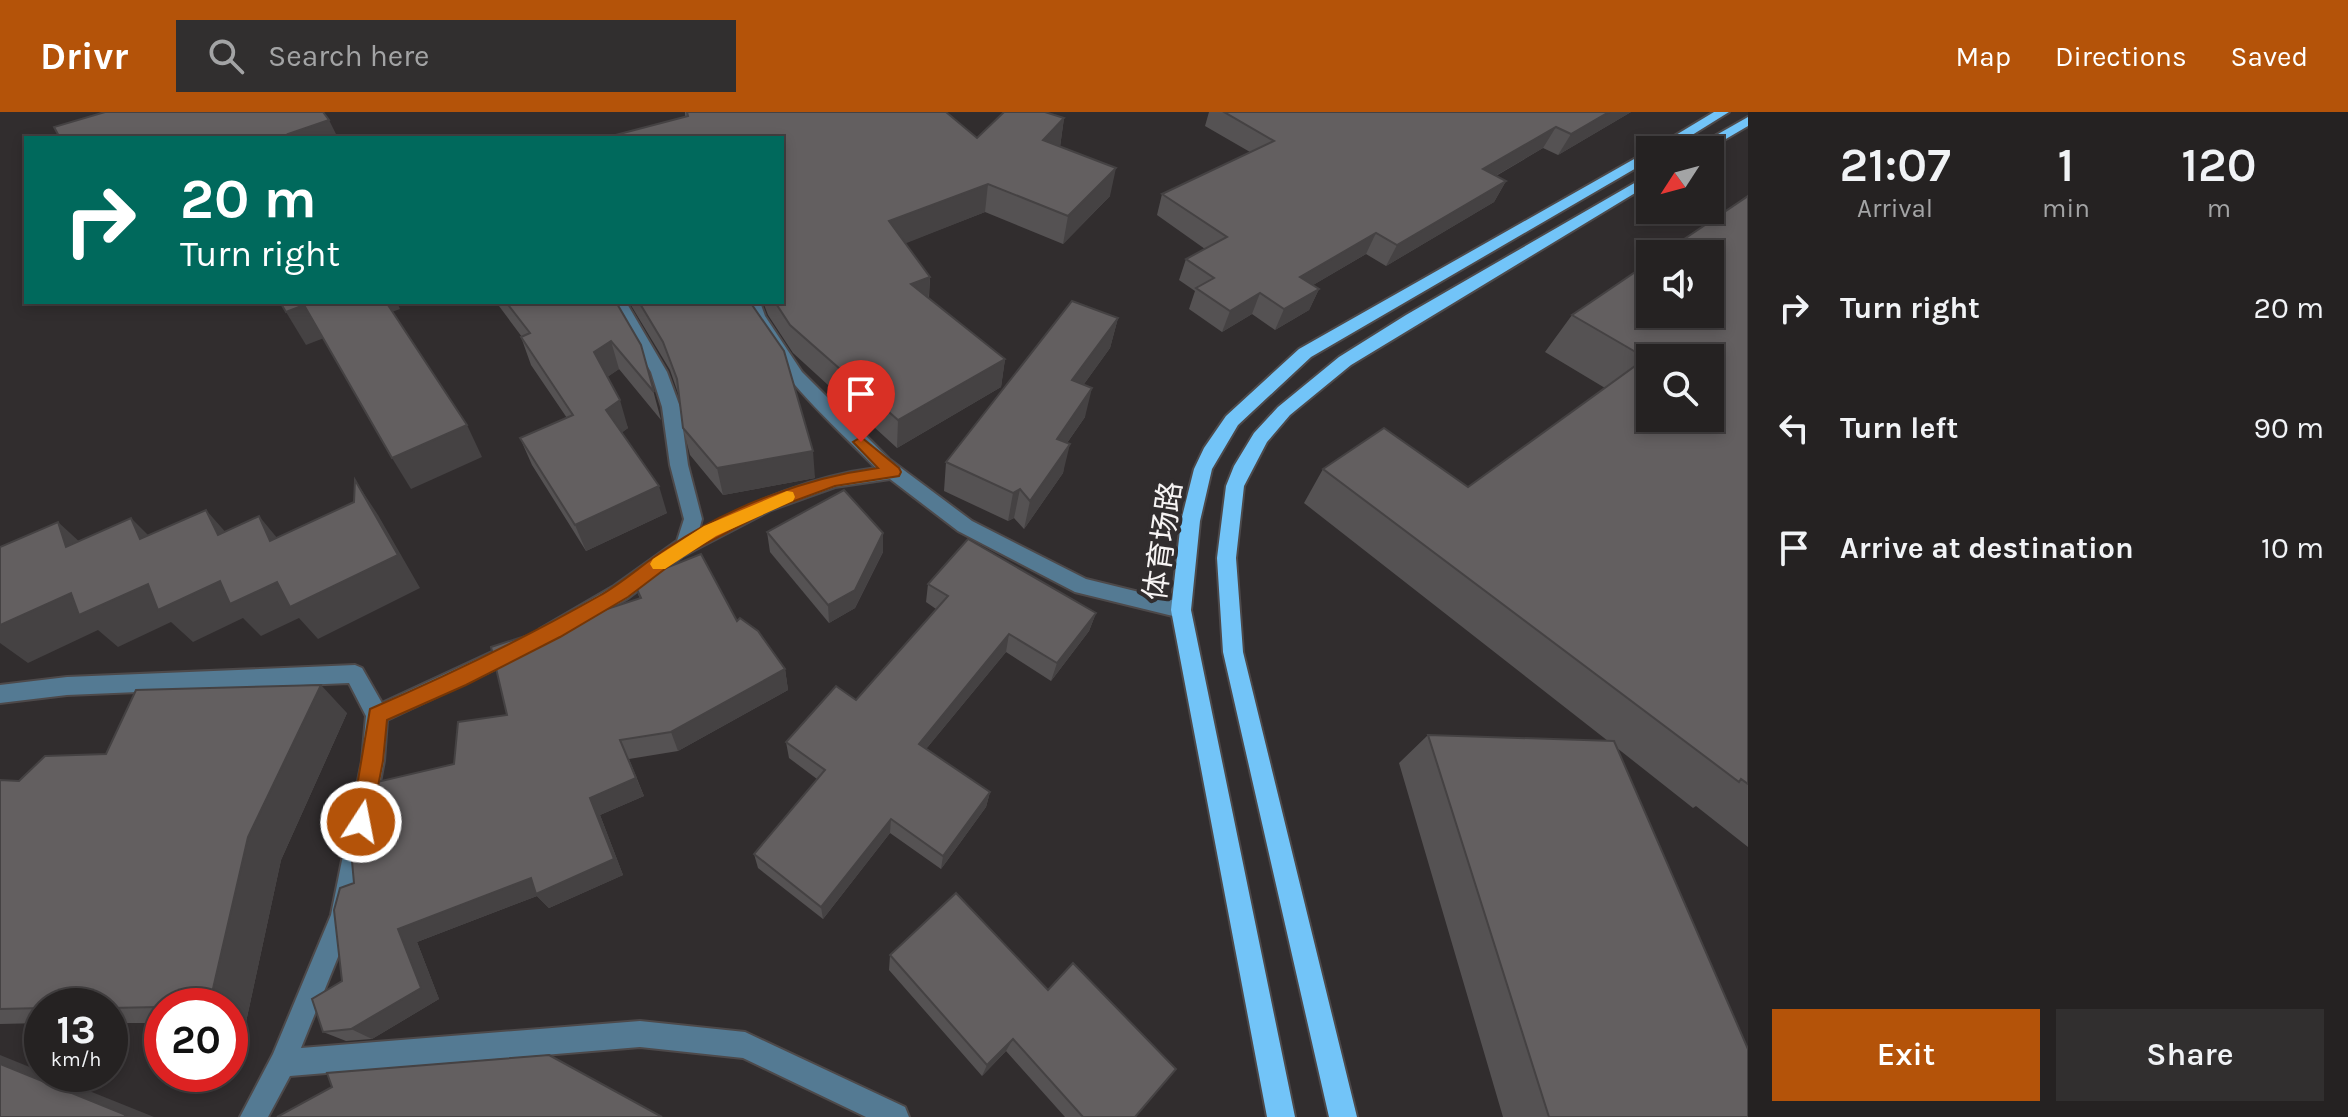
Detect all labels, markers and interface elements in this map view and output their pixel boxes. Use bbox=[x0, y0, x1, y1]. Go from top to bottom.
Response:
search box bbox=[176, 20, 736, 92]
text: Drivr bbox=[40, 34, 128, 79]
icon: search bbox=[204, 34, 248, 78]
text: Search here bbox=[268, 38, 429, 74]
text: Map bbox=[1956, 40, 2011, 73]
text: Directions bbox=[2055, 40, 2187, 73]
text: Saved bbox=[2231, 40, 2308, 73]
north arrow bbox=[1636, 136, 1724, 224]
map controls bbox=[1636, 136, 1724, 432]
text: 21:07 bbox=[1839, 137, 1951, 193]
text: 1 bbox=[2058, 137, 2074, 193]
text: 120 bbox=[2181, 137, 2257, 193]
text: 20 m bbox=[180, 166, 317, 231]
icon: right bbox=[48, 168, 152, 272]
text: Arrival bbox=[1857, 193, 1933, 224]
text: min bbox=[2042, 193, 2090, 224]
text: m bbox=[2207, 193, 2231, 224]
text: Turn right bbox=[180, 233, 340, 275]
button: sound bbox=[1636, 240, 1724, 328]
icon: right bbox=[1772, 286, 1816, 330]
text: Turn right bbox=[1840, 290, 1980, 326]
text: 20 m bbox=[2254, 290, 2324, 326]
button: search bbox=[1636, 344, 1724, 432]
pin bbox=[827, 360, 895, 442]
icon: arrive bbox=[839, 372, 883, 416]
icon: left bbox=[1772, 406, 1816, 450]
text: Turn left bbox=[1840, 410, 1958, 446]
text: 90 m bbox=[2254, 410, 2324, 446]
street label: 体育场路 bbox=[1137, 479, 1189, 603]
icon: arrive bbox=[1772, 526, 1816, 570]
text: Arrive at destination bbox=[1840, 530, 2134, 566]
text: 10 m bbox=[2261, 530, 2324, 566]
position arrow bbox=[319, 780, 403, 864]
speed limit sign: 20 bbox=[144, 988, 248, 1092]
text: 13 bbox=[56, 1006, 96, 1053]
button: Exit bbox=[1772, 1009, 2040, 1101]
button: Share bbox=[2056, 1009, 2324, 1101]
text: km/h bbox=[51, 1048, 101, 1071]

